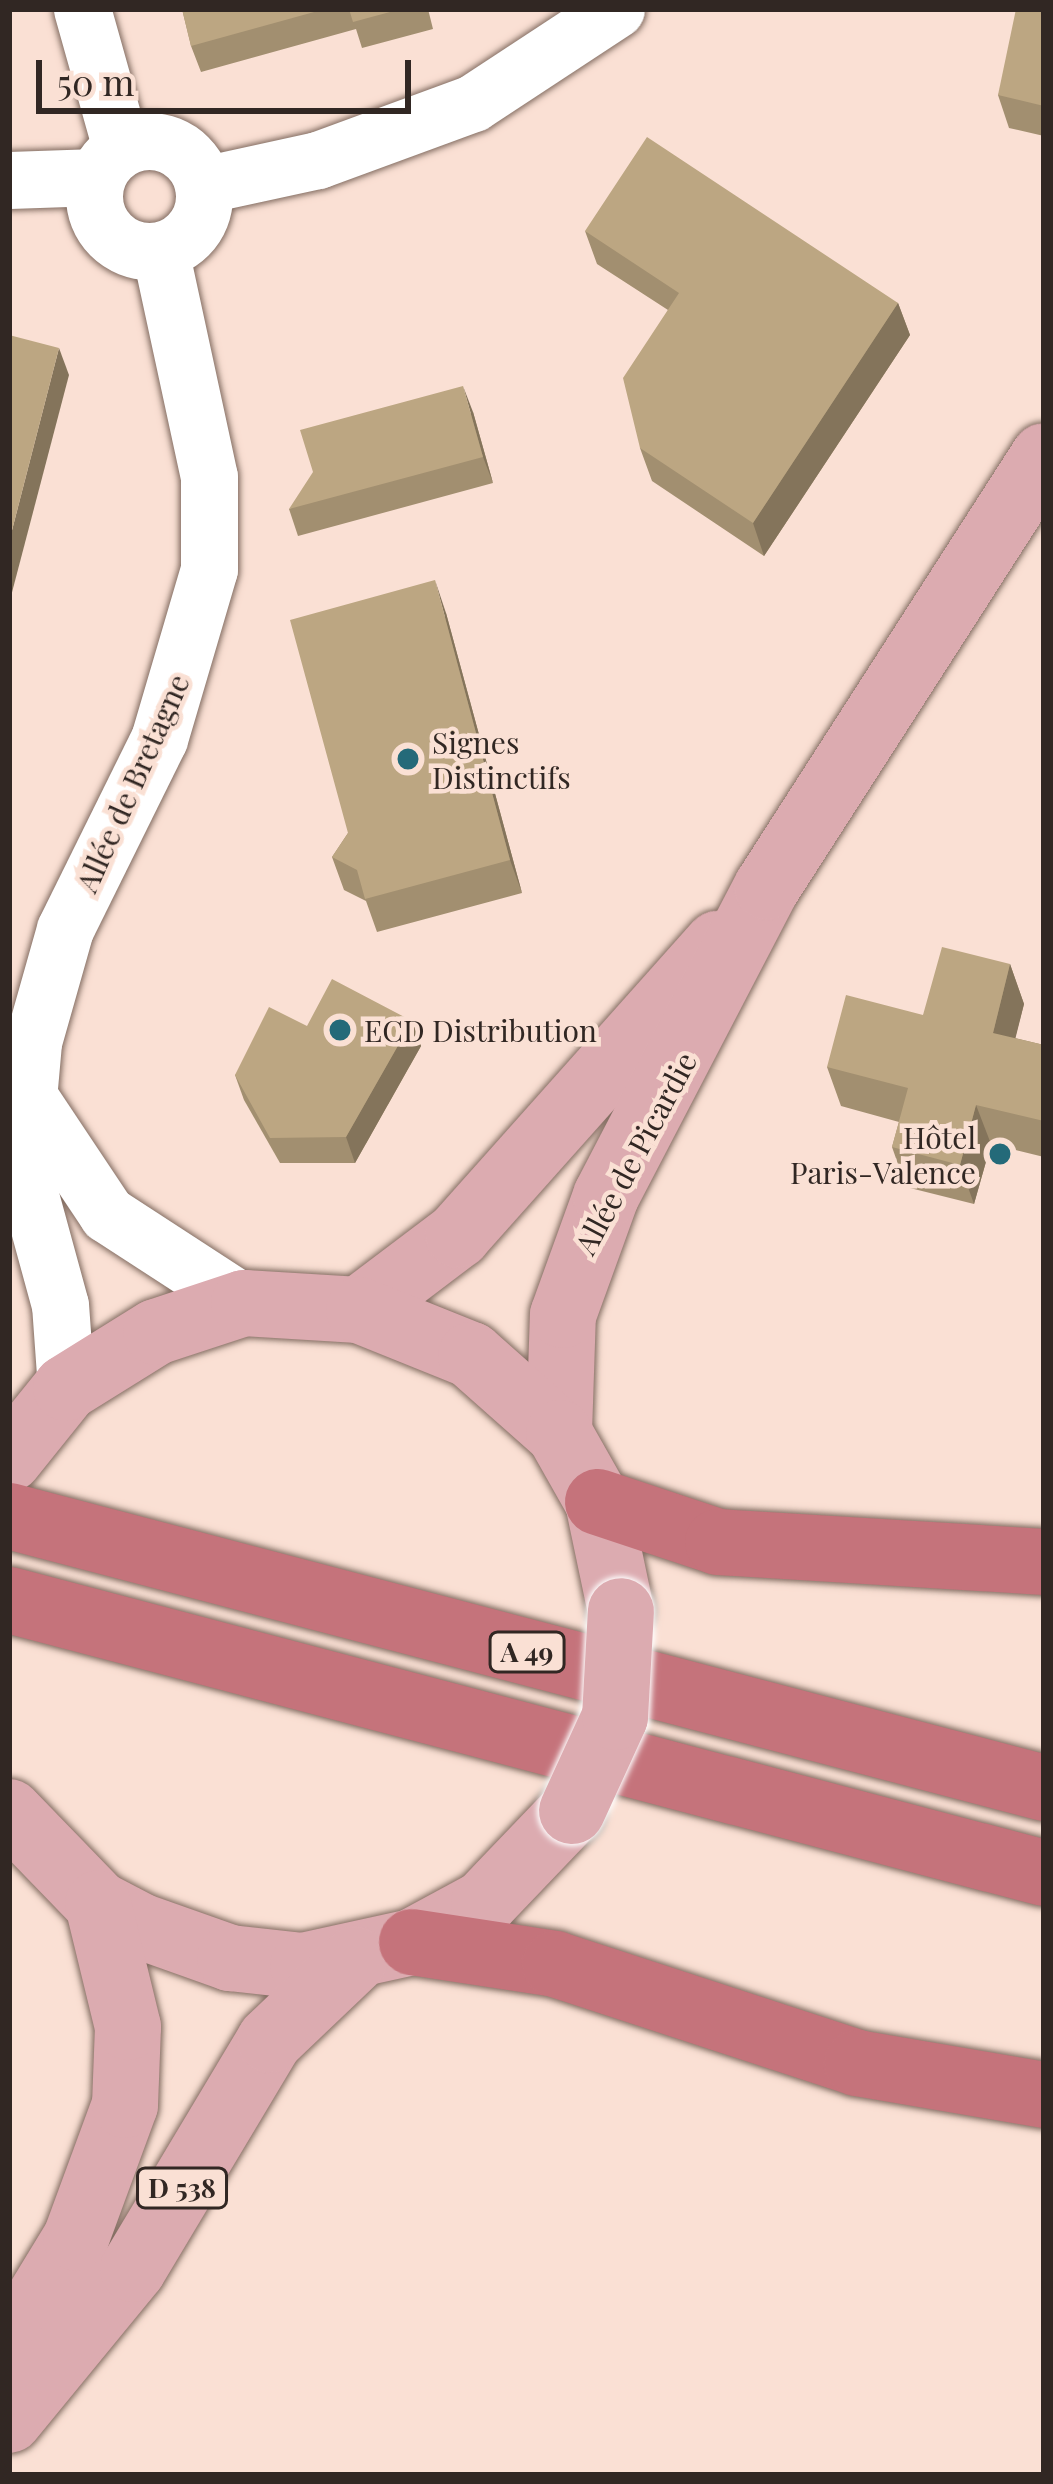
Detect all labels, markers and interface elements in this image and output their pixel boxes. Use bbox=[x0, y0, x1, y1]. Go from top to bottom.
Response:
scale bar bbox=[42, 36, 417, 110]
text: 50 m bbox=[57, 57, 134, 105]
street label: Allée de Bretagne bbox=[68, 669, 196, 897]
place label: Signes Distinctifs bbox=[432, 724, 571, 795]
marker: Signes Distinctifs bbox=[395, 746, 421, 772]
place label: ECD Distribution bbox=[364, 1012, 597, 1048]
marker: ECD Distribution bbox=[327, 1017, 353, 1043]
street label: Allée de Picardie bbox=[567, 1046, 703, 1260]
place label: Hôtel Paris-Valence bbox=[790, 1119, 976, 1190]
marker: Hôtel Paris-Valence bbox=[987, 1141, 1013, 1167]
road number: A 49 bbox=[488, 1631, 566, 1673]
road number: D 538 bbox=[134, 2167, 230, 2209]

